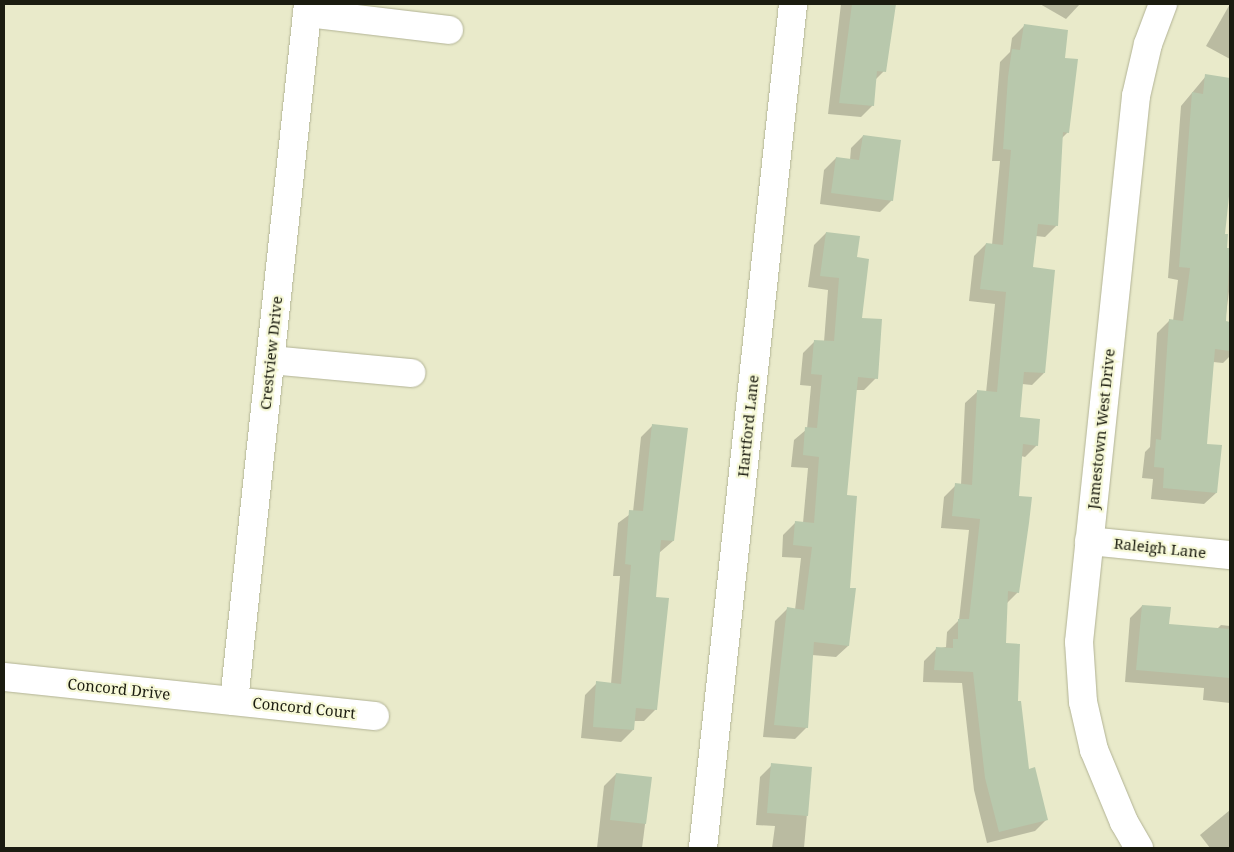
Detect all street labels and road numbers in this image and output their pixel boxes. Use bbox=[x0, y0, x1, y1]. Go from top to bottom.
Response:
street label: Crestview Drive bbox=[256, 295, 286, 411]
street label: Jamestown West Drive bbox=[1084, 348, 1118, 510]
street label: Hartford Lane bbox=[734, 374, 762, 478]
street label: Raleigh Lane bbox=[1113, 534, 1207, 562]
street label: Concord Drive bbox=[67, 675, 171, 703]
street label: Concord Court bbox=[252, 694, 356, 722]

